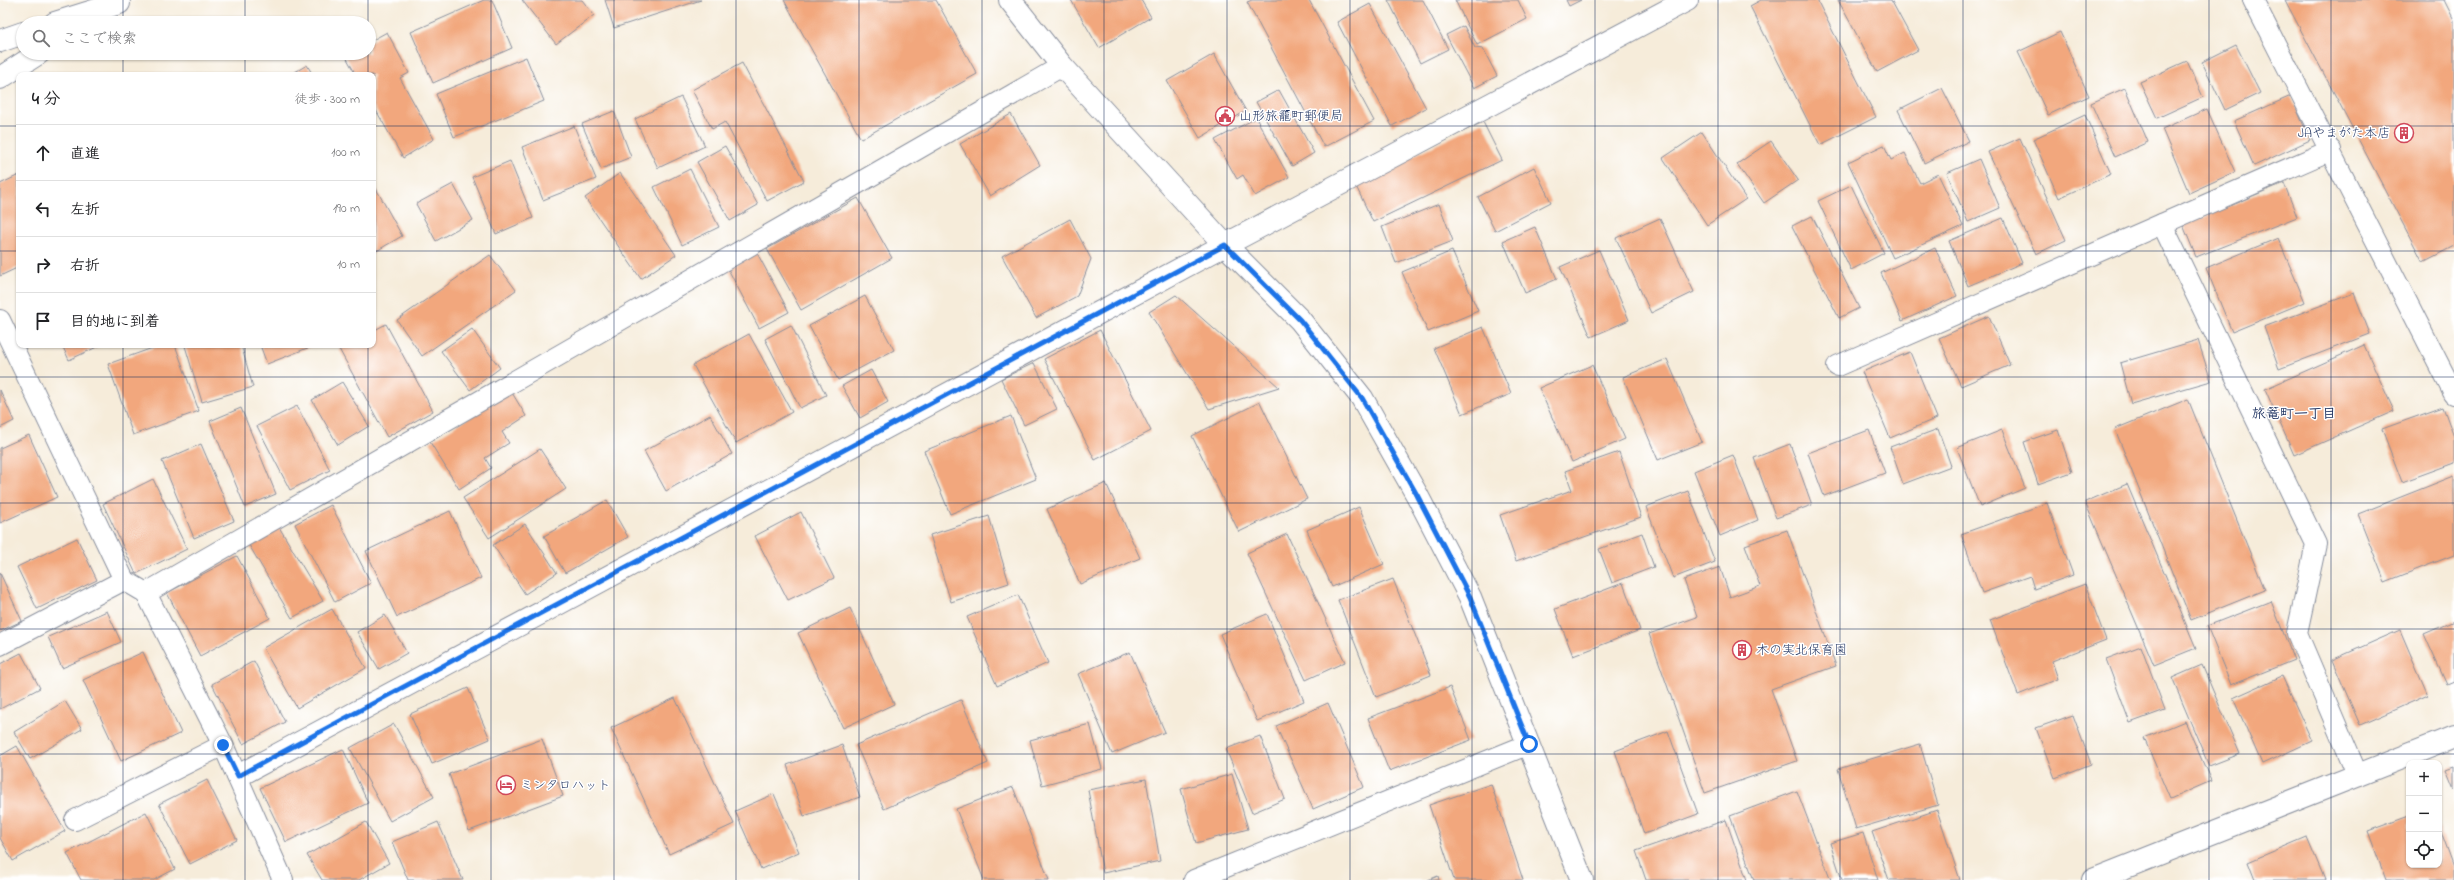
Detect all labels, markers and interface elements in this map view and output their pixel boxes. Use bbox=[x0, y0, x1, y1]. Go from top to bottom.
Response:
search box bbox=[16, 16, 376, 60]
icon: search bbox=[30, 27, 52, 49]
text: ここで検索 bbox=[62, 28, 137, 50]
text: 4 分 bbox=[32, 87, 60, 112]
text: 徒歩 · 300 m bbox=[295, 90, 360, 109]
public building icon: 山形旅籠町郵便局 bbox=[1214, 105, 1236, 127]
place label: 山形旅籠町郵便局 bbox=[1239, 107, 1343, 126]
building icon: JAやまがた本店 bbox=[2393, 122, 2415, 144]
place label: JAやまがた本店 bbox=[2298, 124, 2390, 143]
icon: ahead bbox=[32, 142, 54, 164]
text: 直進 bbox=[70, 143, 100, 165]
text: 100 m bbox=[331, 143, 360, 162]
icon: left bbox=[32, 198, 54, 220]
text: 左折 bbox=[70, 199, 100, 221]
text: 190 m bbox=[333, 199, 360, 218]
icon: right bbox=[32, 254, 54, 276]
text: 右折 bbox=[70, 255, 100, 277]
text: 10 m bbox=[337, 255, 360, 274]
icon: arrive bbox=[32, 310, 54, 332]
text: 目的地に到着 bbox=[70, 311, 160, 333]
district label: 旅篭町一丁目 bbox=[2252, 404, 2336, 425]
building icon: 木の実北保育園 bbox=[1731, 639, 1753, 661]
place label: 木の実北保育園 bbox=[1756, 641, 1847, 660]
route start bbox=[1520, 735, 1538, 753]
route end bbox=[214, 736, 232, 754]
map controls bbox=[2406, 760, 2442, 868]
button: + bbox=[2406, 760, 2442, 796]
hotel icon: ミンタロハット bbox=[495, 774, 517, 796]
place label: ミンタロハット bbox=[520, 776, 610, 795]
button: − bbox=[2406, 796, 2442, 832]
button: locate bbox=[2406, 832, 2442, 868]

